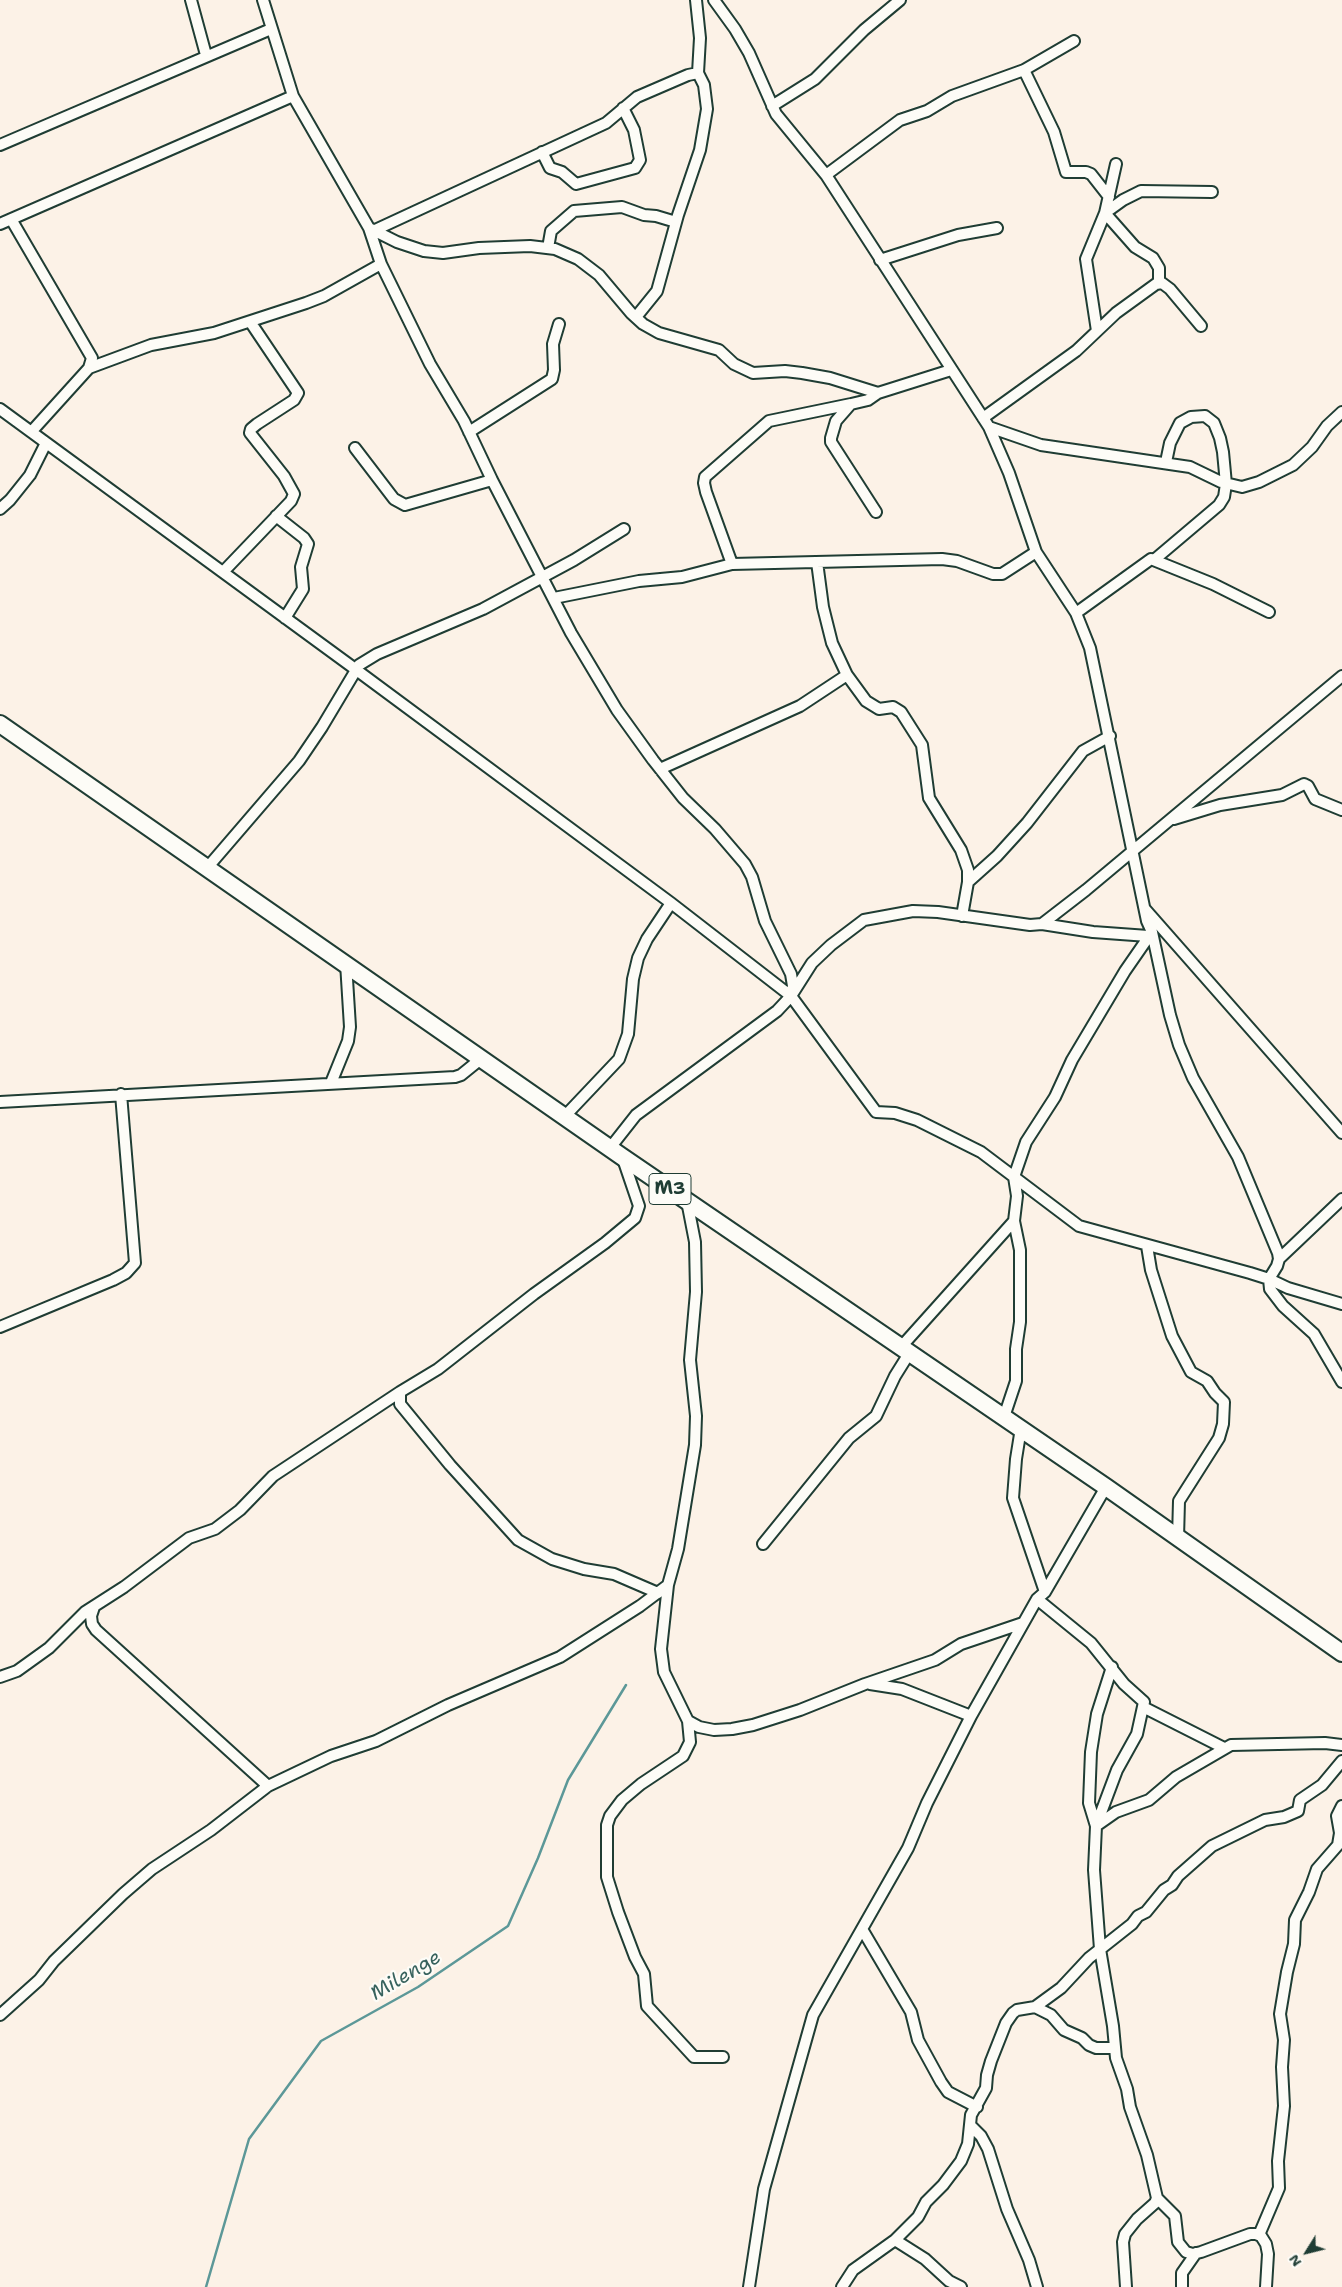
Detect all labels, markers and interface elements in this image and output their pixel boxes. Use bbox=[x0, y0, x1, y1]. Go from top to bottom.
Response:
road number: M3 bbox=[649, 1174, 691, 1204]
water label: Milenge bbox=[366, 1946, 446, 2006]
north arrow bbox=[1282, 2227, 1332, 2277]
text: N bbox=[1284, 2251, 1305, 2271]

